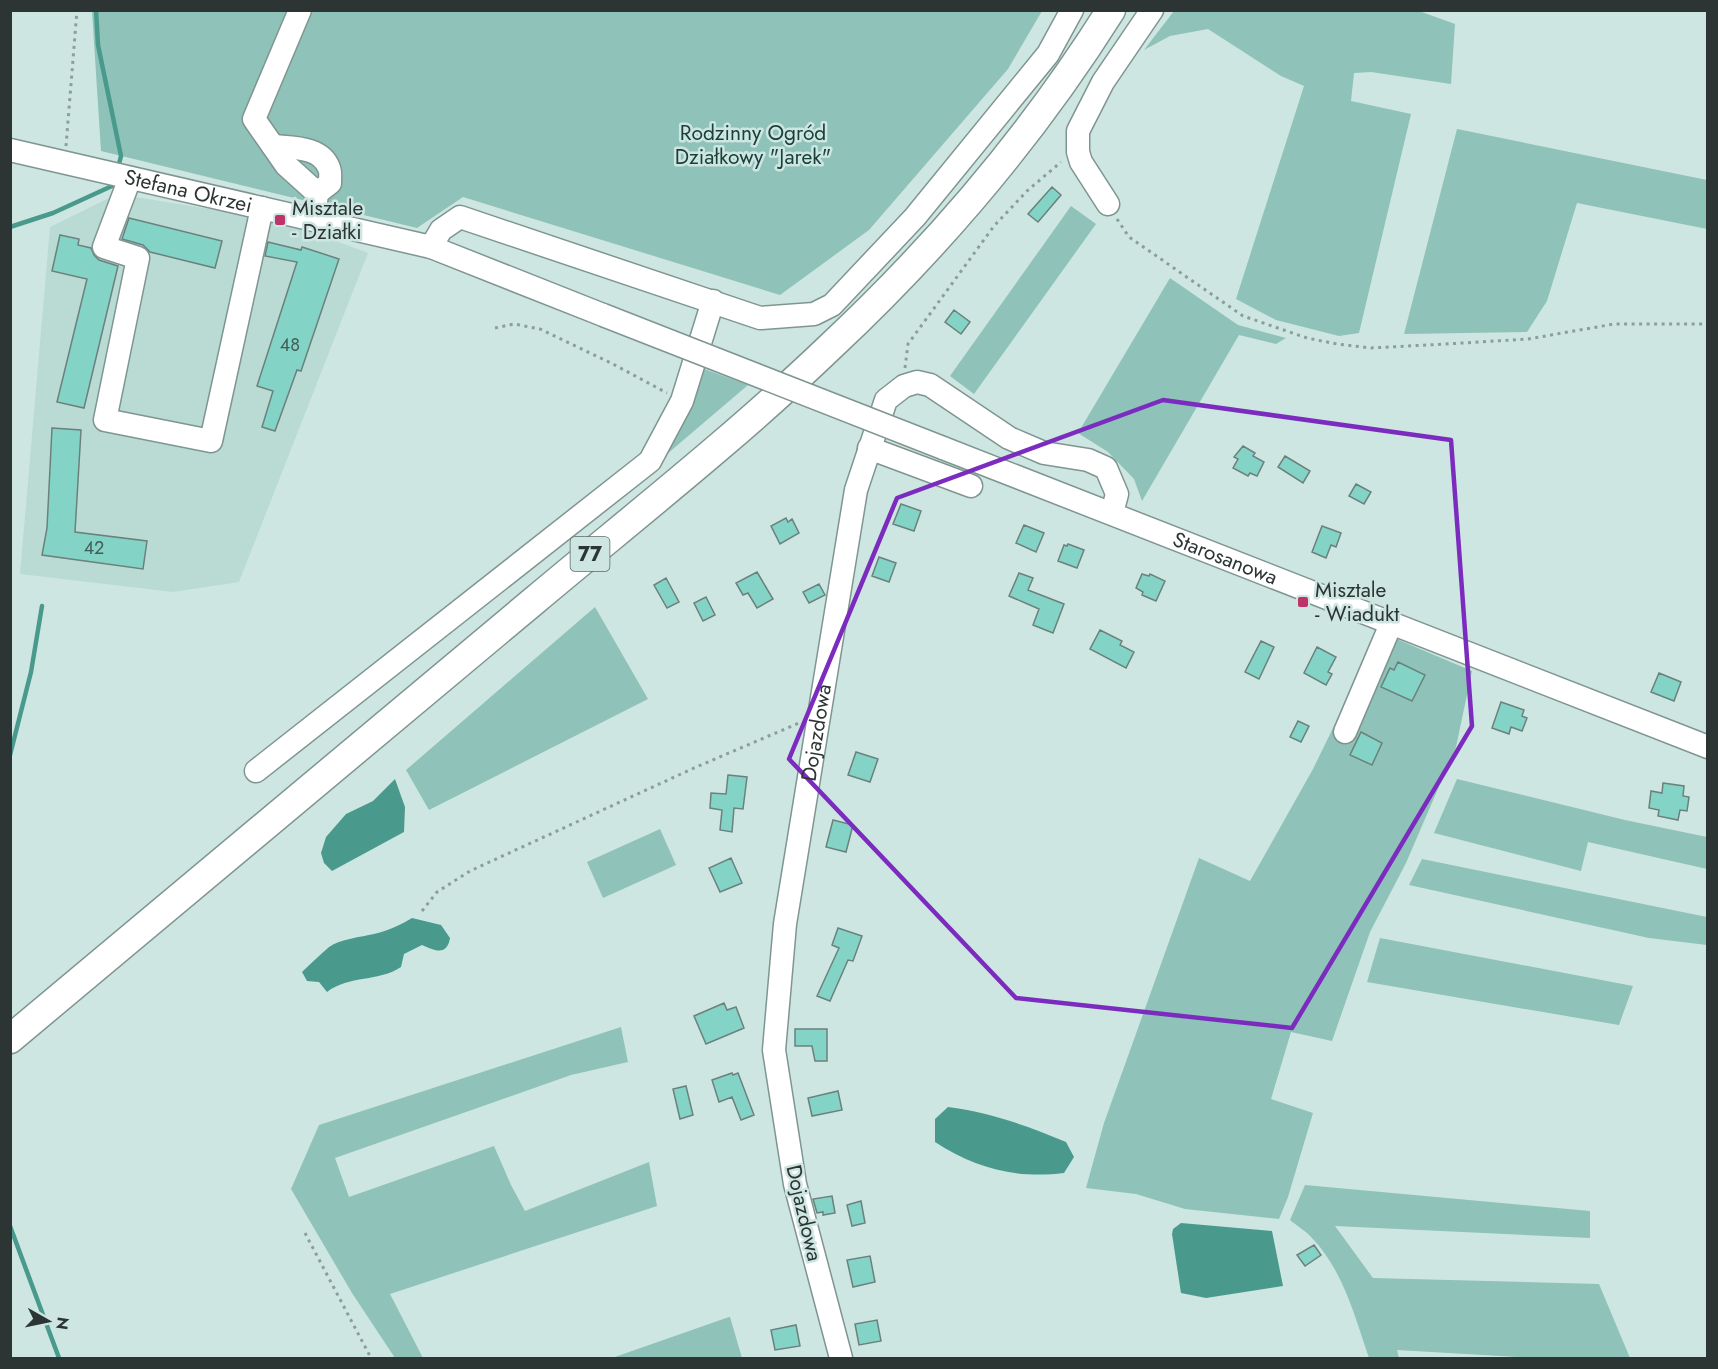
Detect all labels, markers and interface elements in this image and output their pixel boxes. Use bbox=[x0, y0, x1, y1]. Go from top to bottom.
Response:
park label: Rodzinny Ogród Działkowy "Jarek" bbox=[675, 118, 831, 172]
street label: Stefana Okrzei bbox=[121, 162, 255, 220]
place label: Misztale - Działki bbox=[292, 193, 364, 247]
marker: Misztale - Działki bbox=[273, 213, 287, 227]
house number: 48 bbox=[280, 332, 300, 358]
street label: Starosanowa bbox=[1168, 524, 1282, 592]
house number: 42 bbox=[84, 535, 104, 561]
road number: 77 bbox=[570, 537, 610, 571]
place label: Misztale - Wiadukt bbox=[1315, 575, 1399, 629]
marker: Misztale - Wiadukt bbox=[1296, 595, 1310, 609]
street label: Dojazdowa bbox=[794, 682, 839, 784]
street label: Dojazdowa bbox=[778, 1162, 830, 1264]
north arrow bbox=[18, 1291, 78, 1351]
text: N bbox=[50, 1315, 75, 1331]

